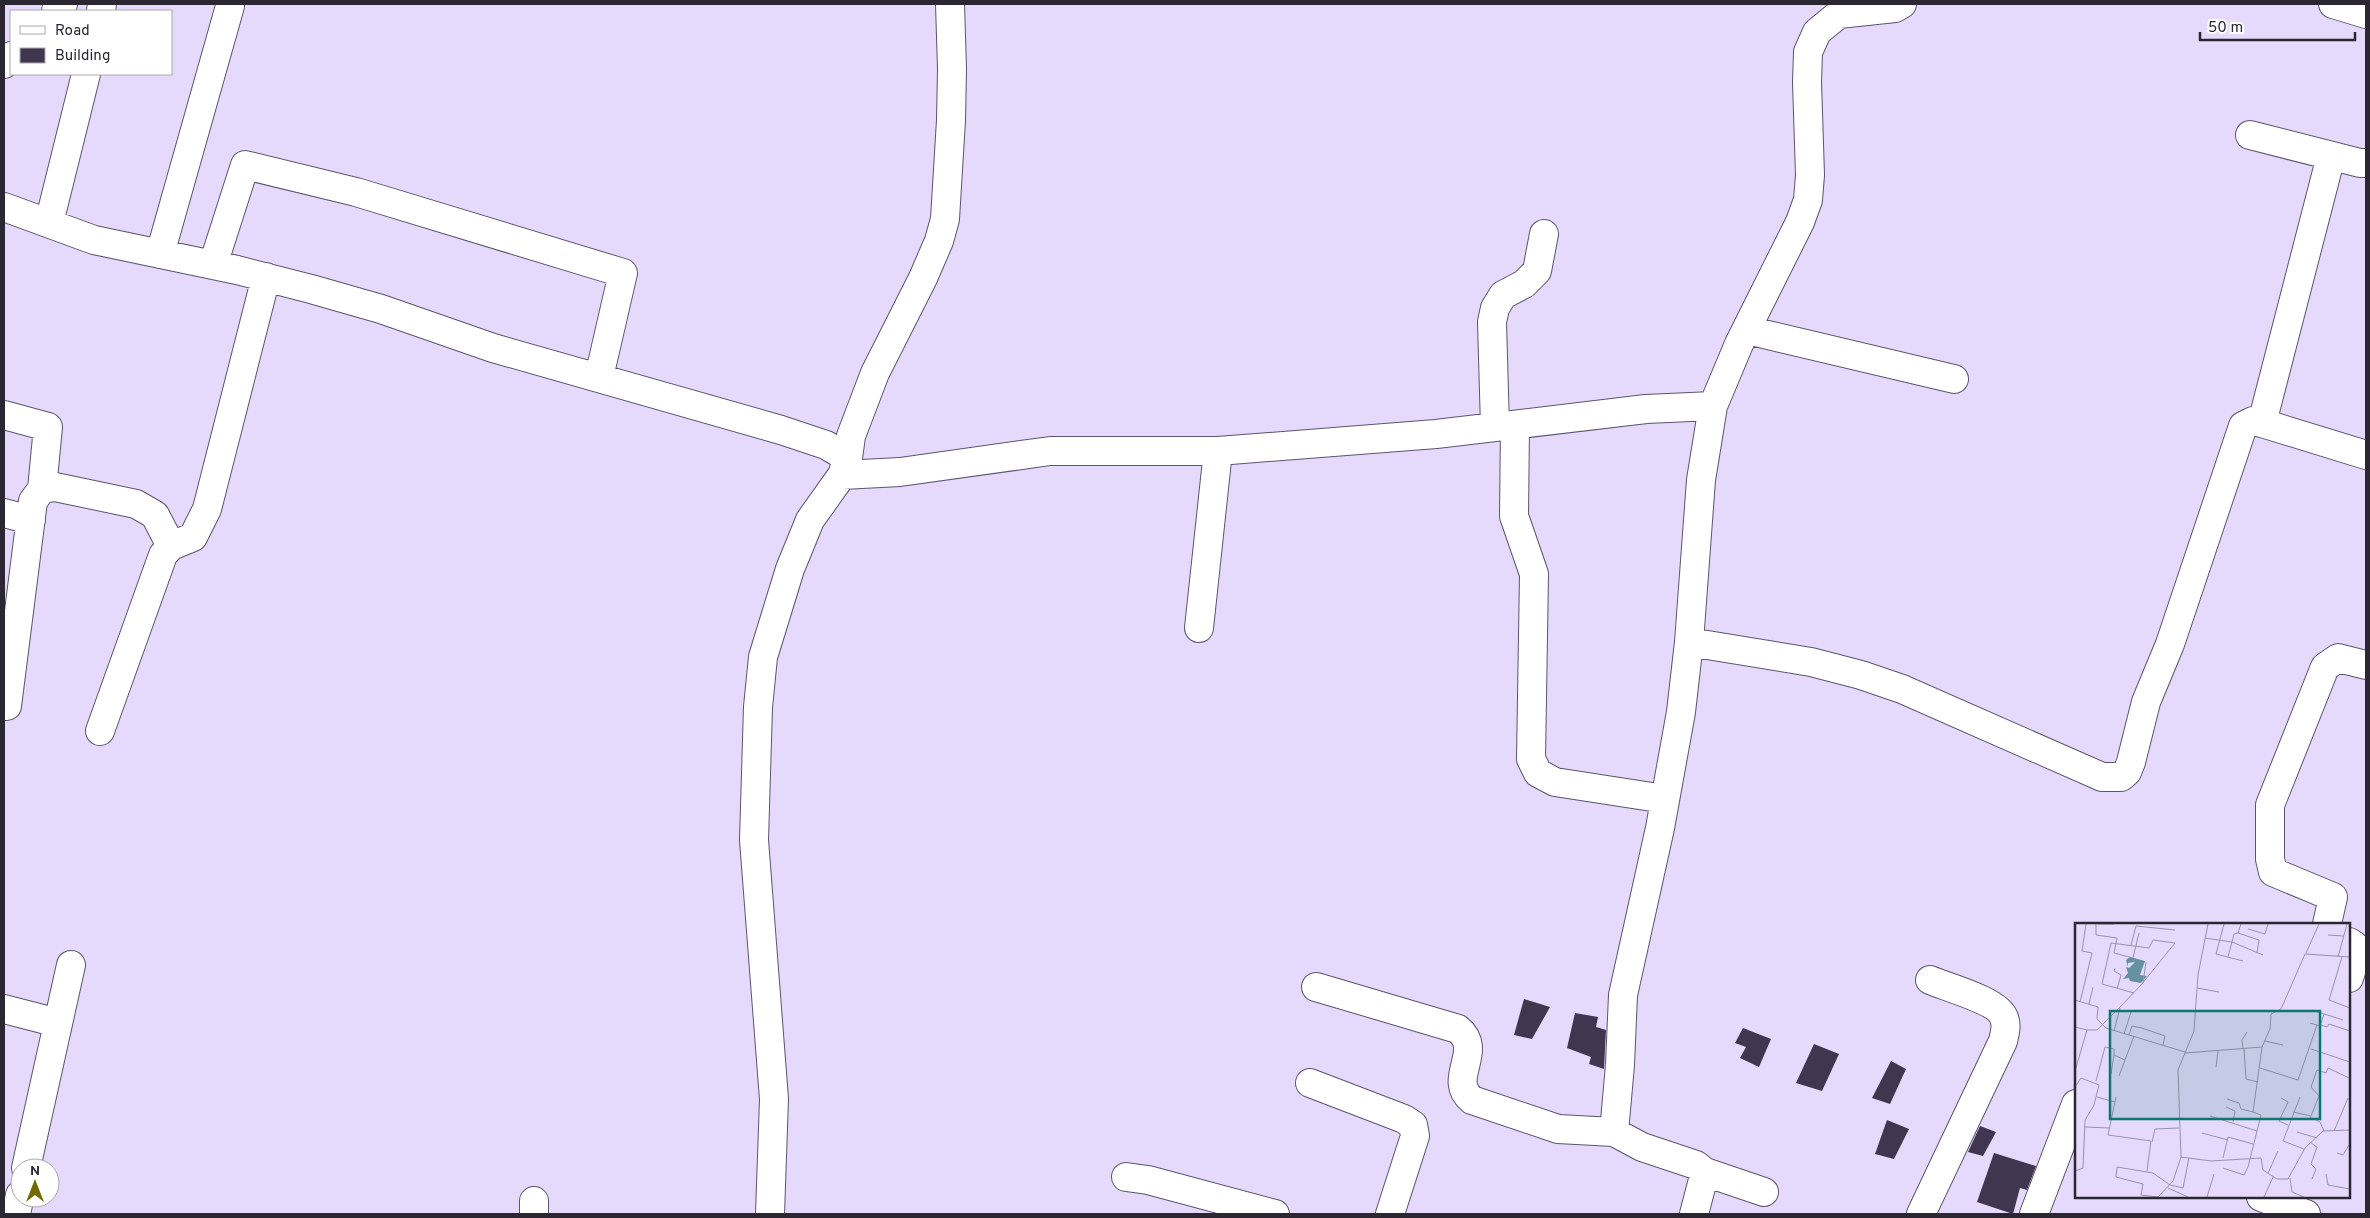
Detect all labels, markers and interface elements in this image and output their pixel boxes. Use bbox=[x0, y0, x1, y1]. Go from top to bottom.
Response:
legend bbox=[10, 10, 172, 75]
scale bar bbox=[2200, 10, 2355, 42]
text: 50 m bbox=[2208, 19, 2243, 38]
text: Road bbox=[55, 22, 90, 41]
text: Building bbox=[55, 47, 110, 66]
inset map bbox=[2075, 923, 2350, 1198]
north arrow bbox=[10, 1158, 60, 1208]
text: N bbox=[30, 1163, 40, 1180]

